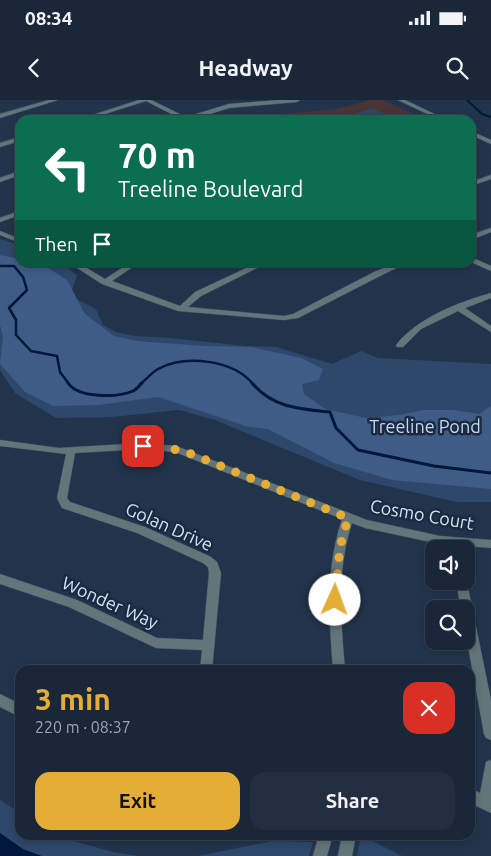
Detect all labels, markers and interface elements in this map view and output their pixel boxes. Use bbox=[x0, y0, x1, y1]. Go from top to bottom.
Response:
text: 08:34 bbox=[25, 7, 73, 29]
icon: back bbox=[20, 54, 48, 82]
icon: search bbox=[443, 54, 471, 82]
text: Headway bbox=[198, 55, 293, 80]
icon: left bbox=[35, 135, 100, 200]
text: 70 m bbox=[118, 135, 196, 175]
text: Treeline Boulevard bbox=[118, 176, 303, 201]
icon: arrive bbox=[88, 230, 116, 258]
text: Then bbox=[35, 233, 78, 255]
park label: Treeline Pond bbox=[369, 416, 481, 436]
pin bbox=[122, 425, 164, 467]
icon: arrive bbox=[129, 432, 157, 460]
street label: Cosmo Court bbox=[369, 495, 476, 533]
street label: Golan Drive bbox=[123, 498, 216, 554]
map controls bbox=[425, 540, 475, 650]
button: sound bbox=[425, 540, 475, 590]
street label: Wonder Way bbox=[59, 572, 162, 632]
position arrow bbox=[308, 573, 360, 625]
button: search bbox=[425, 600, 475, 650]
text: 3 min bbox=[35, 682, 111, 716]
button: close bbox=[403, 682, 455, 734]
text: 220 m · 08:37 bbox=[35, 718, 131, 736]
button: Exit bbox=[35, 772, 240, 830]
button: Share bbox=[250, 772, 455, 830]

